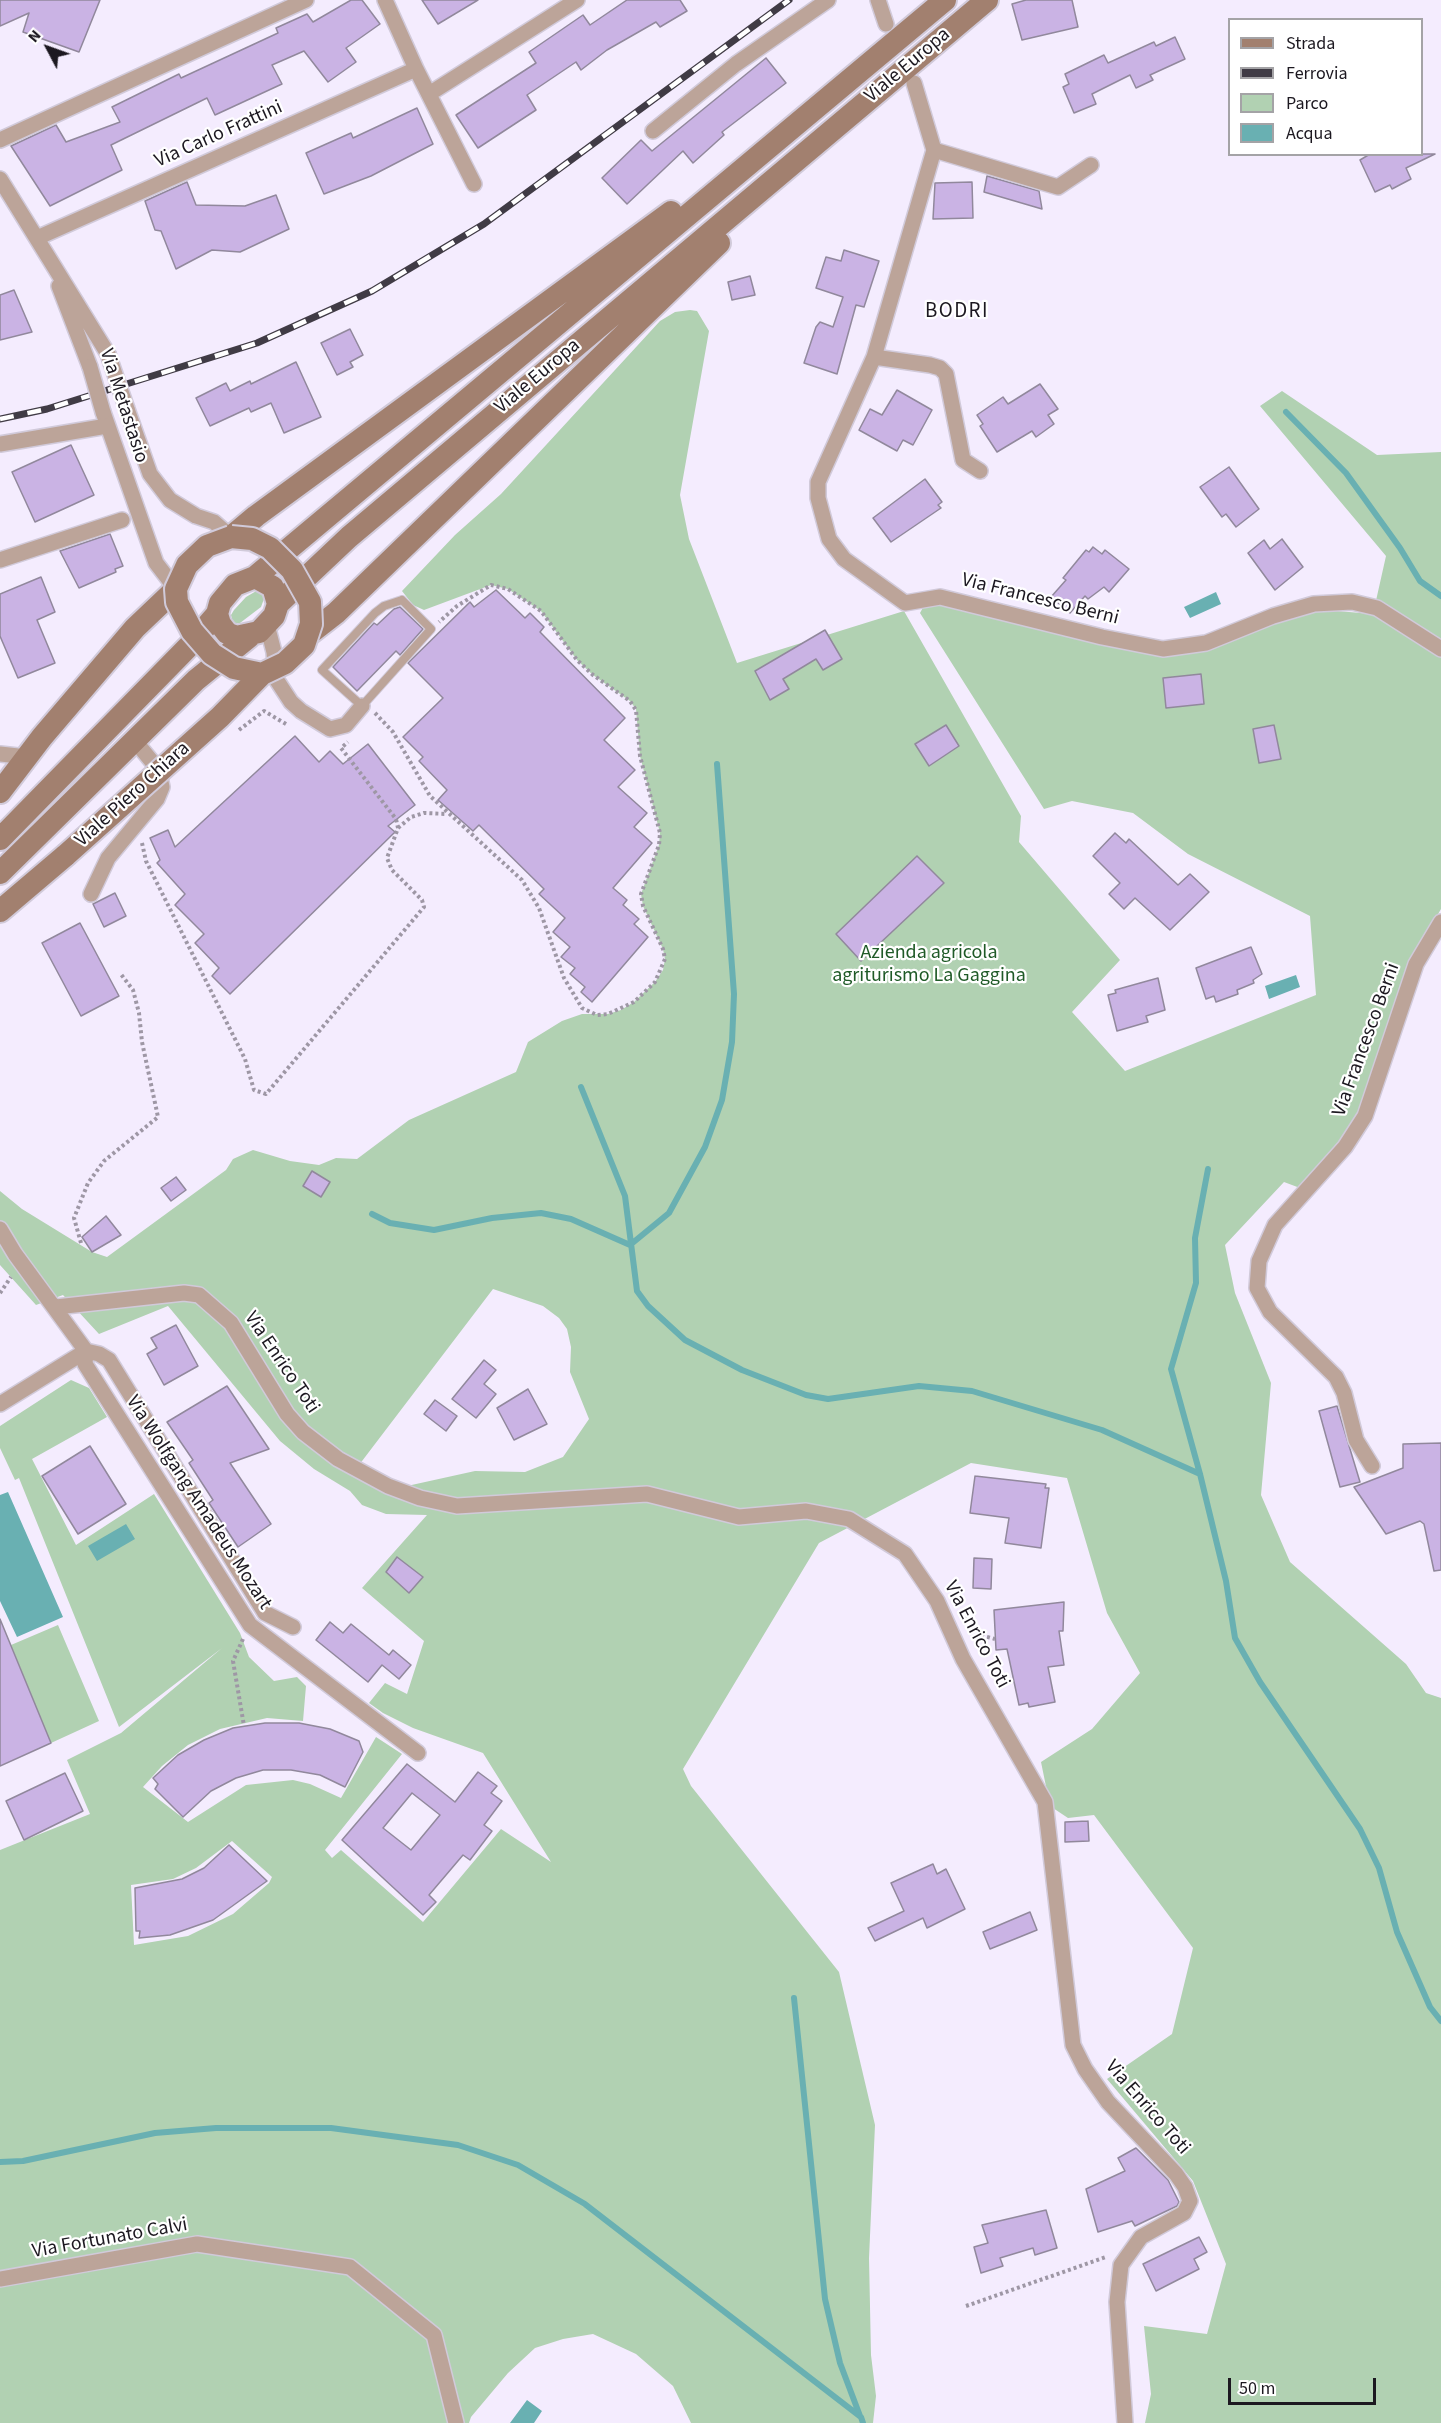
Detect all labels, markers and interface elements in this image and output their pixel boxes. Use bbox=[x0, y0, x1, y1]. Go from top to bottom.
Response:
north arrow bbox=[18, 18, 78, 78]
legend bbox=[1228, 18, 1423, 156]
street label: Viale Europa bbox=[860, 23, 956, 109]
text: N bbox=[23, 25, 46, 47]
text: Strada bbox=[1286, 31, 1335, 56]
text: Ferrovia bbox=[1286, 61, 1347, 86]
text: Parco bbox=[1286, 91, 1328, 116]
street label: Via Carlo Frattini bbox=[151, 96, 287, 174]
text: Acqua bbox=[1286, 121, 1332, 146]
district label: BODRI bbox=[925, 299, 989, 325]
street label: Viale Europa bbox=[490, 334, 586, 420]
street label: Via Metastasio bbox=[93, 346, 153, 466]
street label: Via Francesco Berni bbox=[959, 569, 1121, 631]
street label: Viale Piero Chiara bbox=[71, 737, 195, 853]
park label: Azienda agricola agriturismo La Gaggina bbox=[832, 942, 1026, 989]
street label: Via Francesco Berni bbox=[1328, 960, 1406, 1120]
street label: Via Enrico Toti bbox=[238, 1307, 324, 1419]
street label: Via Wolfgang Amadeus Mozart bbox=[120, 1392, 276, 1614]
street label: Via Enrico Toti bbox=[938, 1577, 1014, 1693]
street label: Via Enrico Toti bbox=[1099, 2056, 1195, 2160]
street label: Via Fortunato Calvi bbox=[30, 2214, 190, 2264]
scale bar bbox=[1231, 2366, 1380, 2404]
text: 50 m bbox=[1239, 2376, 1275, 2401]

